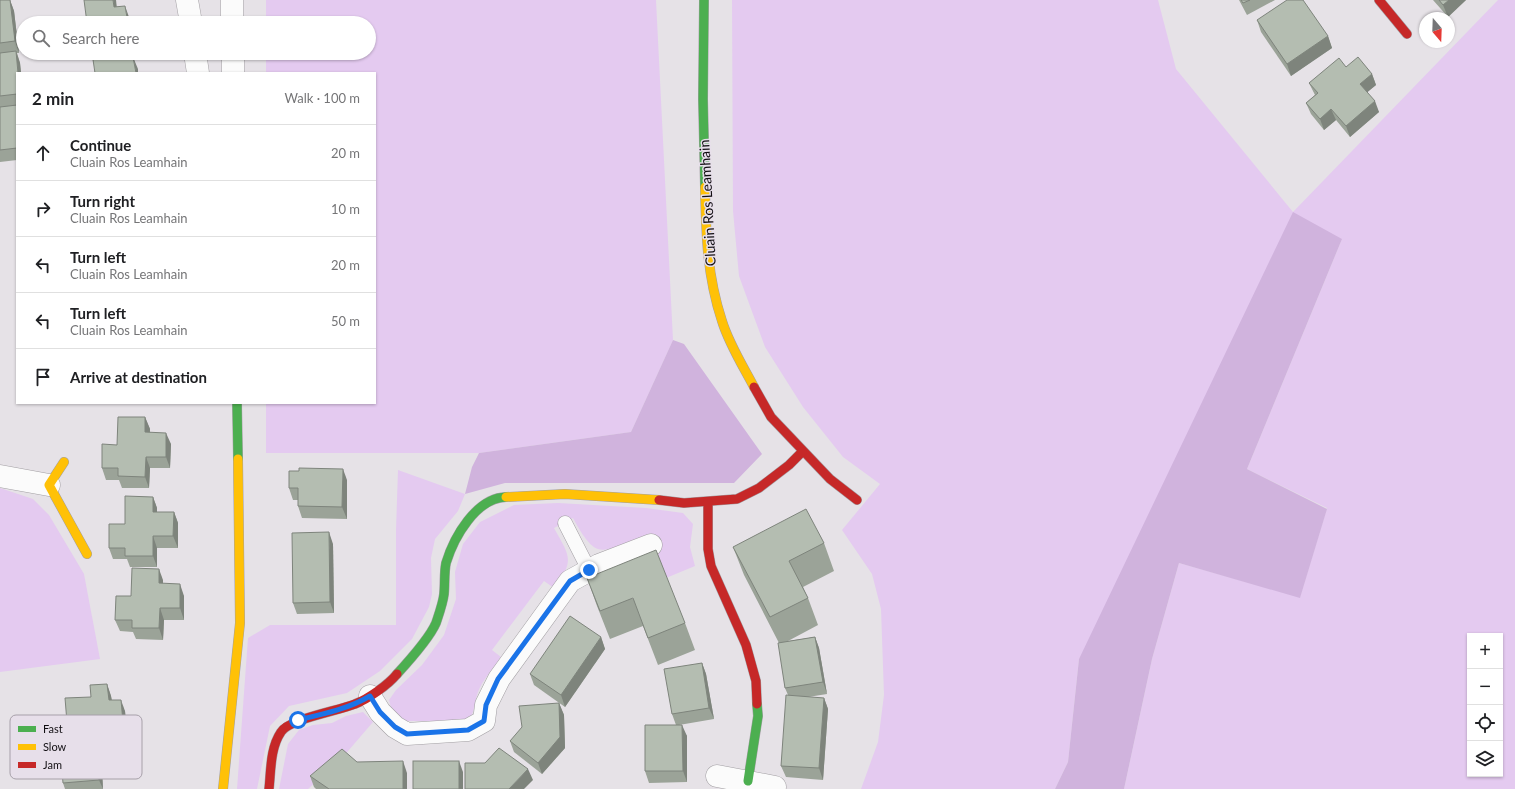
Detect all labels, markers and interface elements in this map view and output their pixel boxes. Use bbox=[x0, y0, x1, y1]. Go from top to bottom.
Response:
north arrow bbox=[1419, 12, 1455, 48]
search box bbox=[16, 16, 376, 60]
icon: search bbox=[30, 27, 52, 49]
text: Search here bbox=[62, 29, 139, 47]
text: 2 min bbox=[32, 88, 74, 109]
text: Walk · 100 m bbox=[284, 90, 360, 106]
text: Continue bbox=[70, 136, 131, 154]
street label: Cluain Ros Leamhain bbox=[695, 139, 719, 267]
icon: ahead bbox=[32, 142, 54, 164]
text: 20 m bbox=[331, 145, 360, 161]
text: Cluain Ros Leamhain bbox=[70, 154, 188, 170]
text: Turn right bbox=[70, 192, 135, 210]
icon: right bbox=[32, 198, 54, 220]
text: 10 m bbox=[331, 201, 360, 217]
text: Cluain Ros Leamhain bbox=[70, 210, 188, 226]
text: Turn left bbox=[70, 248, 126, 266]
icon: left bbox=[32, 254, 54, 276]
text: 20 m bbox=[331, 257, 360, 273]
text: Cluain Ros Leamhain bbox=[70, 266, 188, 282]
text: Turn left bbox=[70, 304, 126, 322]
icon: left bbox=[32, 310, 54, 332]
text: 50 m bbox=[331, 313, 360, 329]
text: Cluain Ros Leamhain bbox=[70, 322, 188, 338]
icon: arrive bbox=[32, 366, 54, 388]
text: Arrive at destination bbox=[70, 368, 207, 386]
route end bbox=[580, 561, 598, 579]
map controls bbox=[1467, 633, 1503, 777]
button: + bbox=[1467, 633, 1503, 669]
button: − bbox=[1467, 669, 1503, 705]
button: locate bbox=[1467, 705, 1503, 741]
route start bbox=[289, 711, 307, 729]
legend bbox=[10, 715, 142, 779]
text: Fast bbox=[43, 722, 63, 735]
text: Slow bbox=[43, 740, 67, 753]
button: layers bbox=[1467, 741, 1503, 777]
text: Jam bbox=[43, 758, 62, 771]

